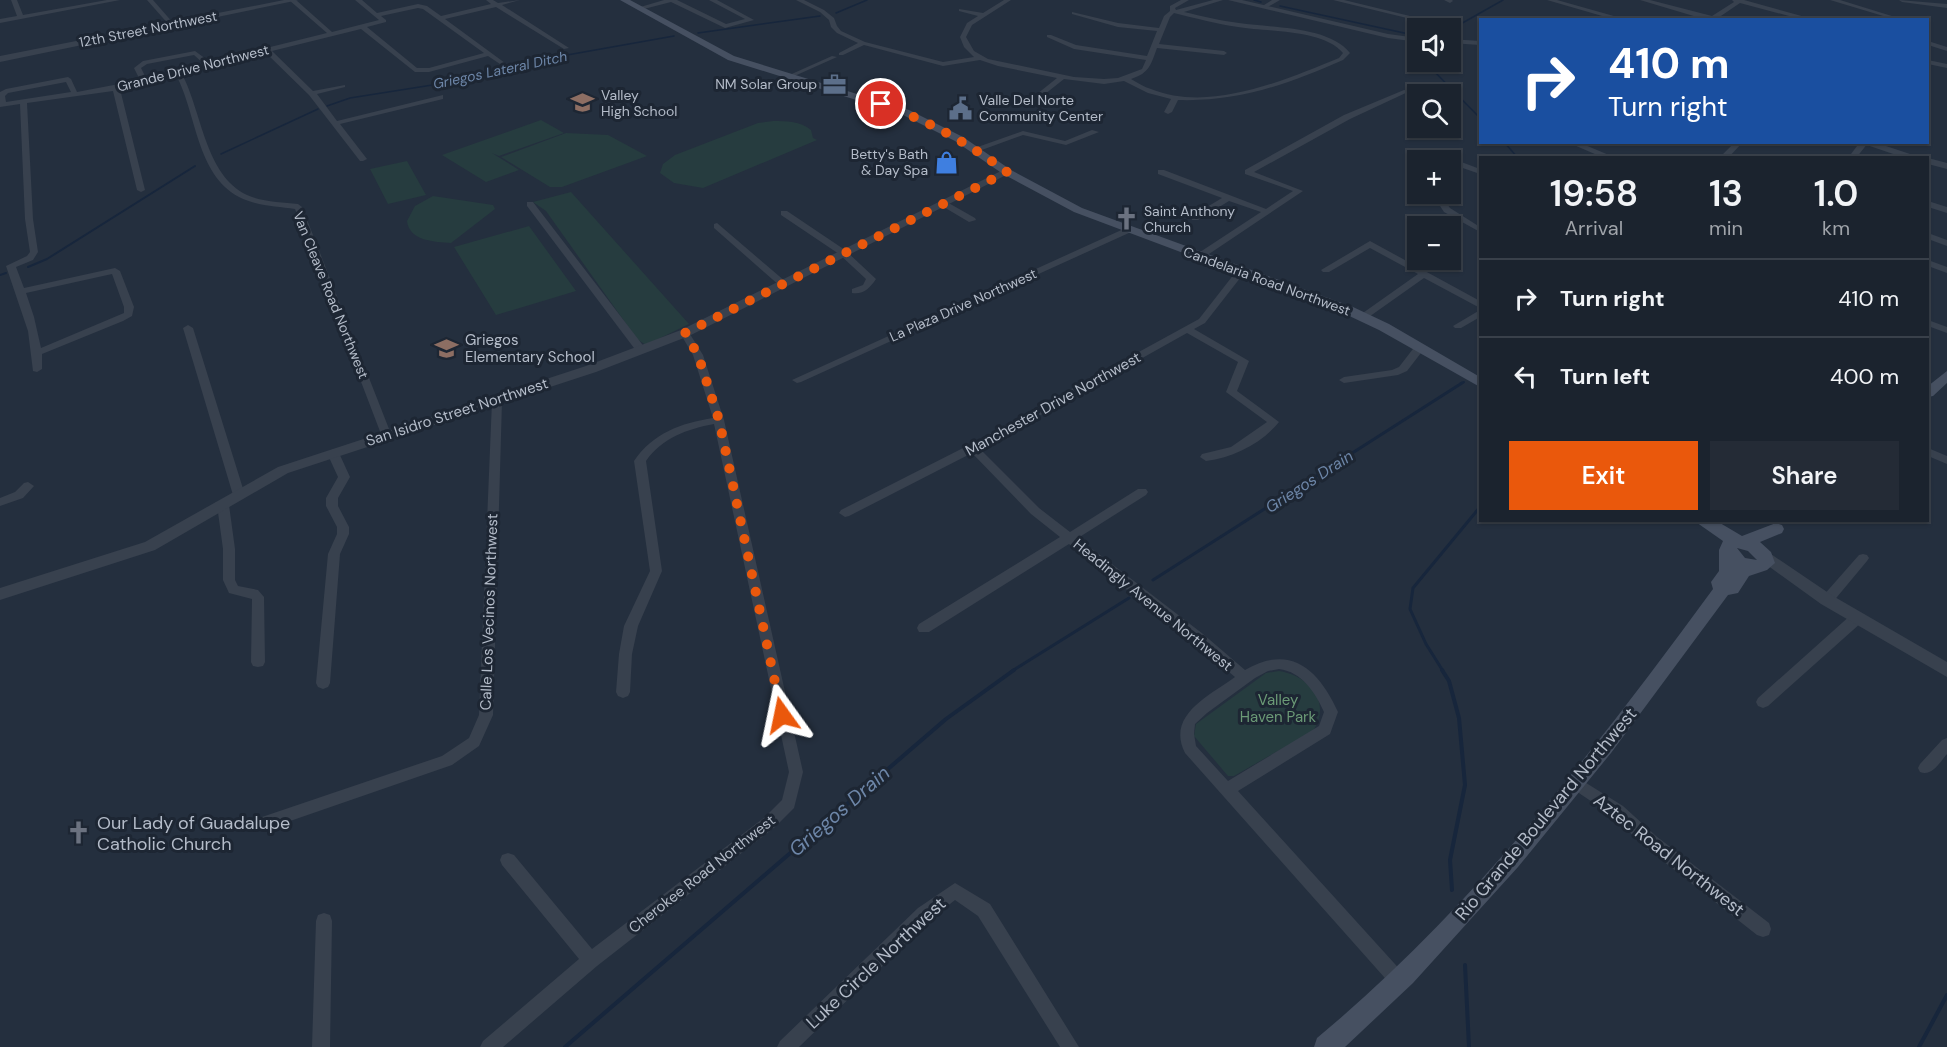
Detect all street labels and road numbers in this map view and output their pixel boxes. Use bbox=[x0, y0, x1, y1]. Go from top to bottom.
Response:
street label: 12th Street Northwest bbox=[77, 7, 219, 51]
street label: Grande Drive Northwest bbox=[115, 40, 271, 96]
street label: Van Cleave Road Northwest bbox=[289, 209, 373, 381]
street label: Candelaria Road Northwest bbox=[1181, 242, 1353, 320]
street label: La Plaza Drive Northwest bbox=[886, 264, 1040, 346]
street label: Manchester Drive Northwest bbox=[962, 347, 1144, 461]
street label: San Isidro Street Northwest bbox=[363, 373, 551, 451]
street label: Calle Los Vecinos Northwest bbox=[476, 513, 502, 711]
street label: Headingly Avenue Northwest bbox=[1069, 534, 1237, 676]
street label: Rio Grande Boulevard Northwest bbox=[1450, 703, 1642, 925]
street label: Aztec Road Northwest bbox=[1589, 788, 1749, 922]
street label: Cherokee Road Northwest bbox=[624, 810, 780, 938]
street label: Luke Circle Northwest bbox=[801, 892, 951, 1034]

